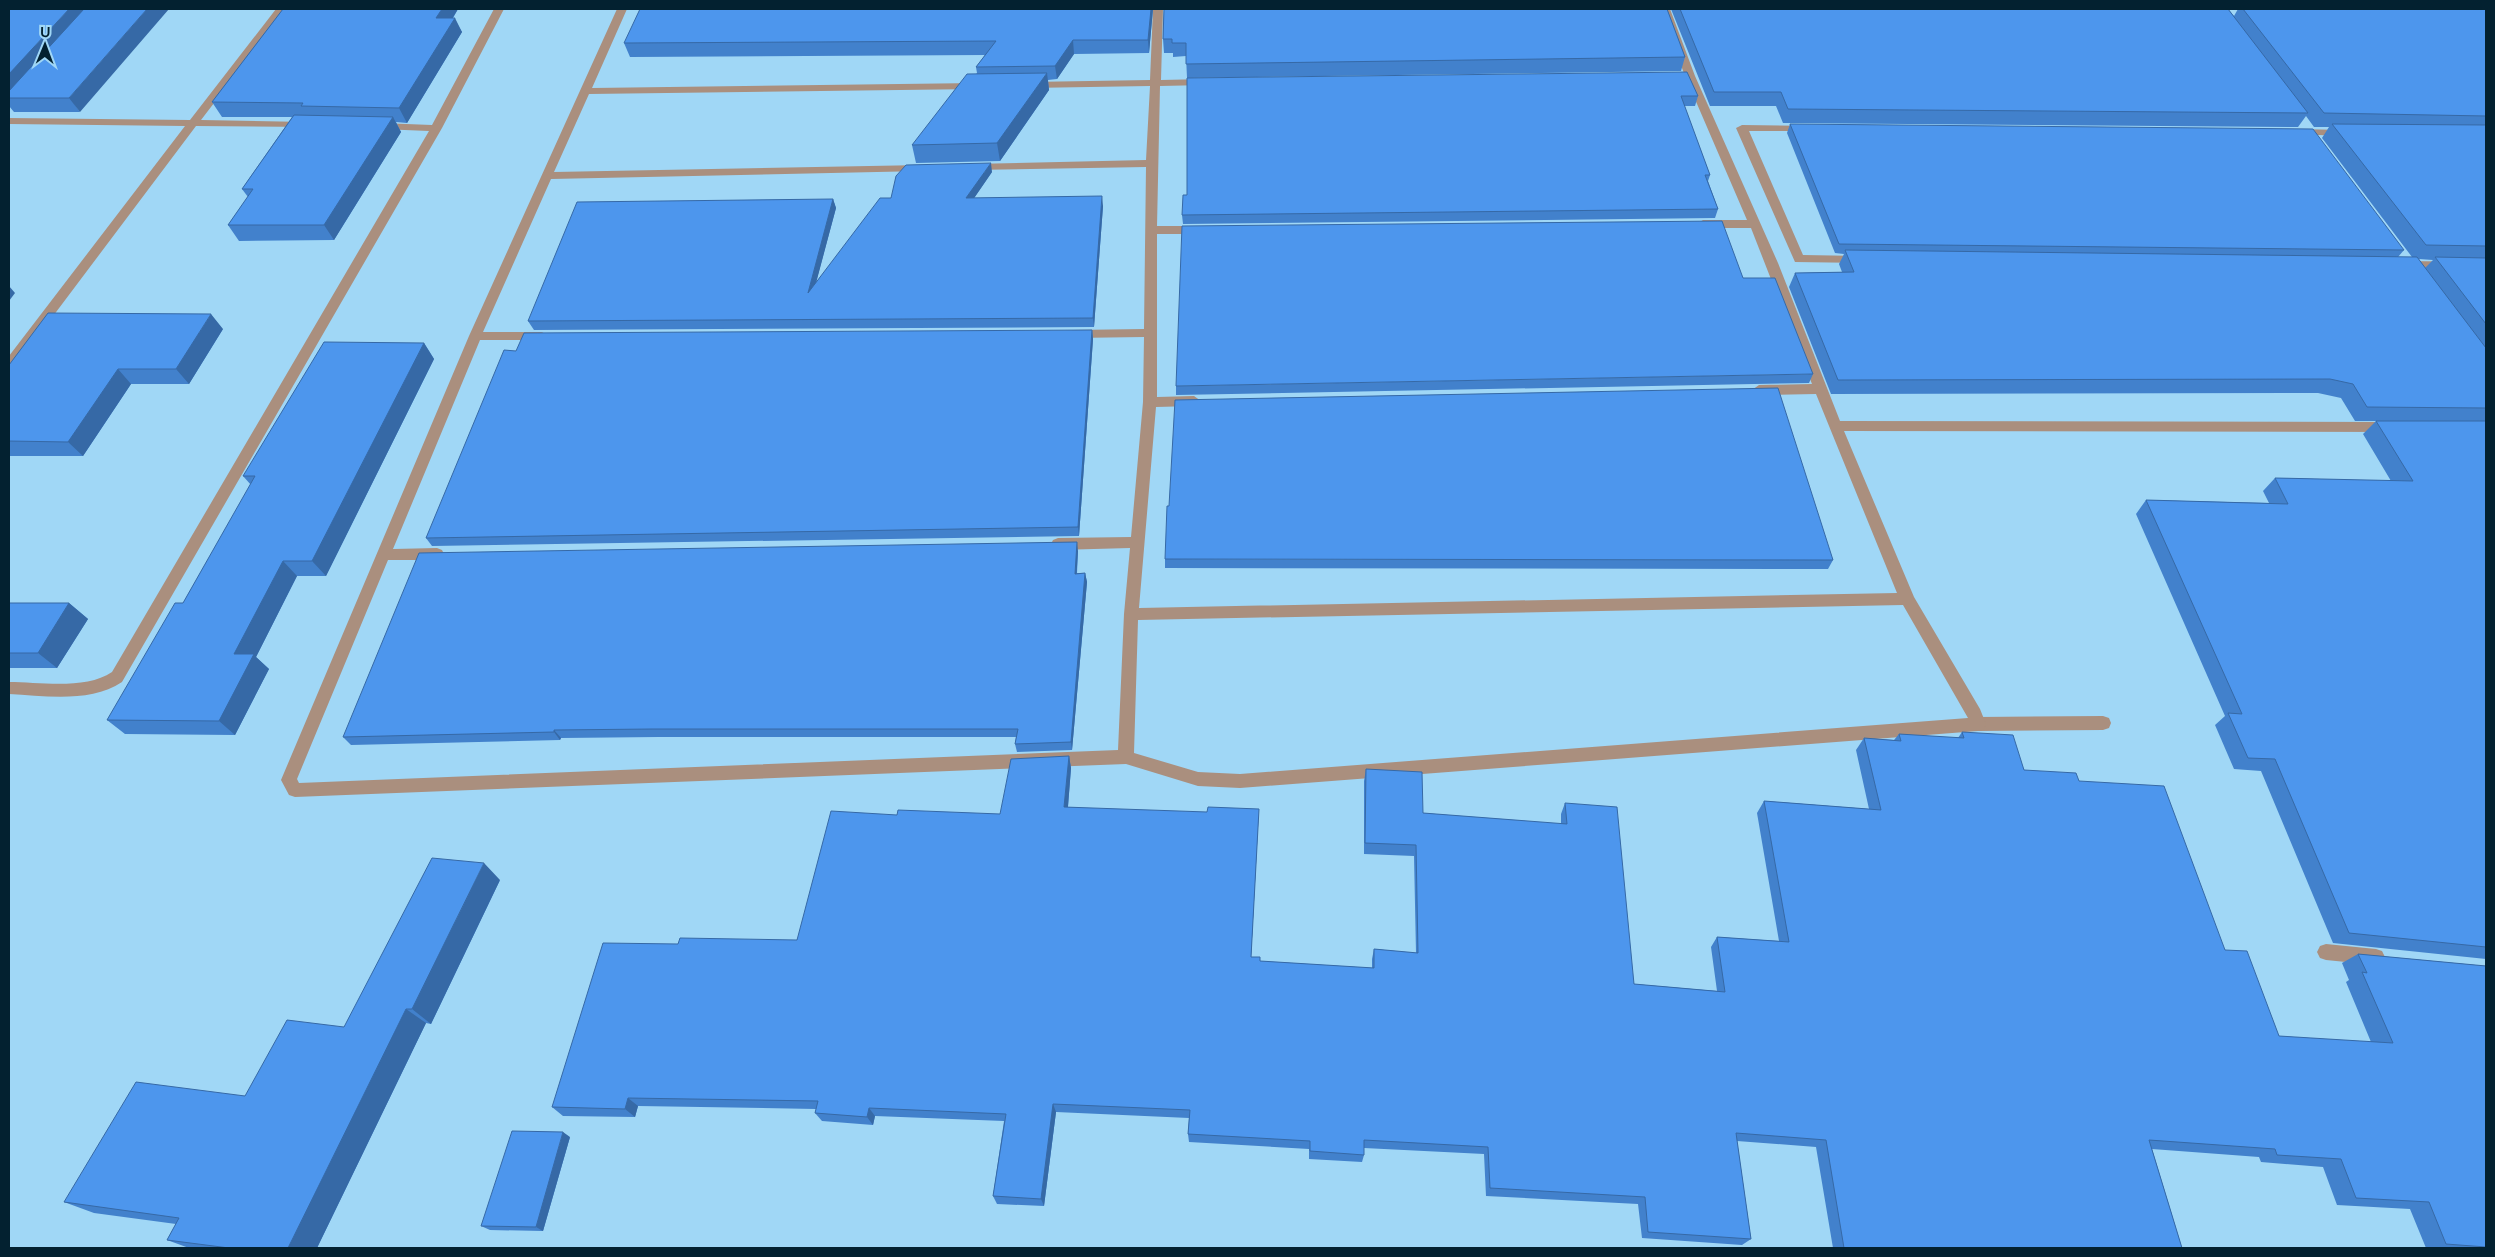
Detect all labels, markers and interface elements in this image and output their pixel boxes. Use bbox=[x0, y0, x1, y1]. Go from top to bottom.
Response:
north arrow bbox=[20, 20, 70, 70]
text: U bbox=[40, 23, 51, 40]

